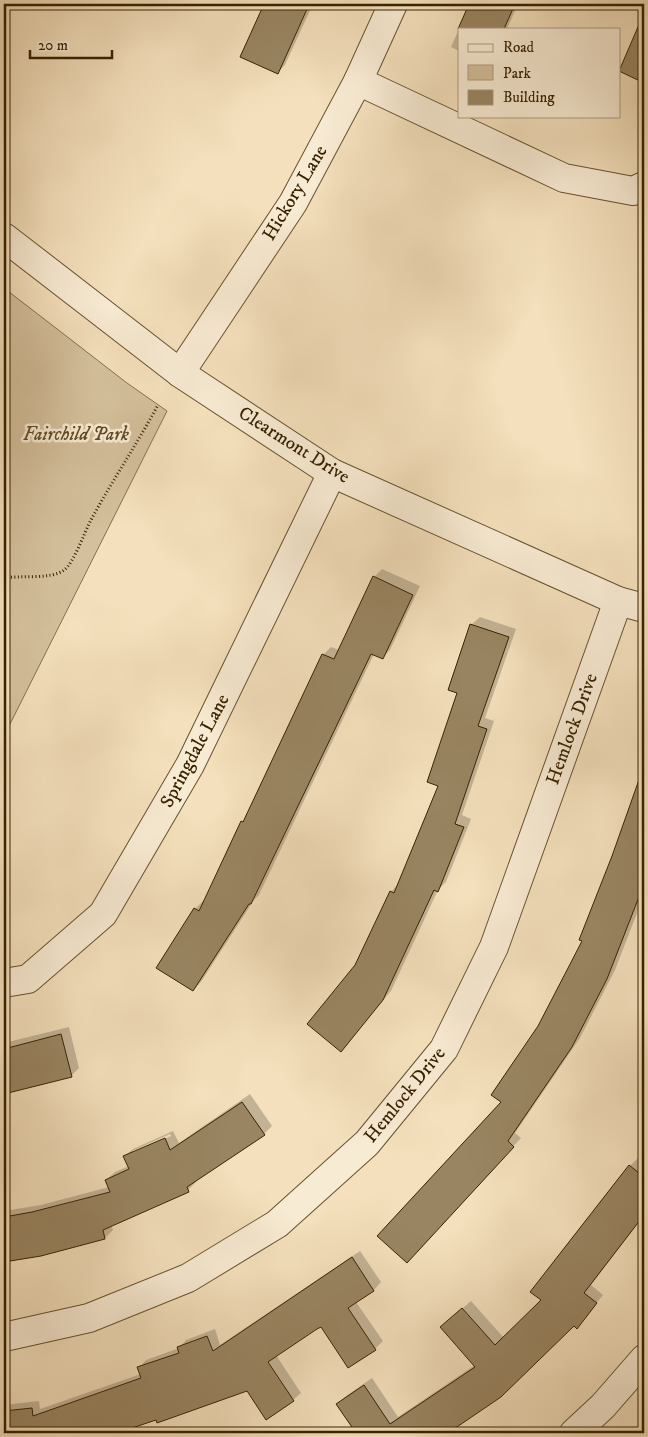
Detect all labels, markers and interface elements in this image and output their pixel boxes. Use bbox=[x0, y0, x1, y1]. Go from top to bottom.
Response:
scale bar bbox=[30, 28, 112, 60]
legend bbox=[458, 28, 620, 118]
text: 20 m bbox=[38, 36, 68, 55]
text: Road bbox=[503, 38, 535, 57]
text: Park bbox=[503, 64, 532, 83]
text: Building bbox=[503, 88, 555, 107]
street label: Hickory Lane bbox=[258, 141, 333, 245]
street label: Clearmont Drive bbox=[234, 402, 354, 488]
park label: Fairchild Park bbox=[23, 423, 129, 446]
street label: Hemlock Drive bbox=[541, 670, 603, 788]
street label: Springdale Lane bbox=[155, 690, 235, 812]
street label: Hemlock Drive bbox=[359, 1042, 451, 1148]

